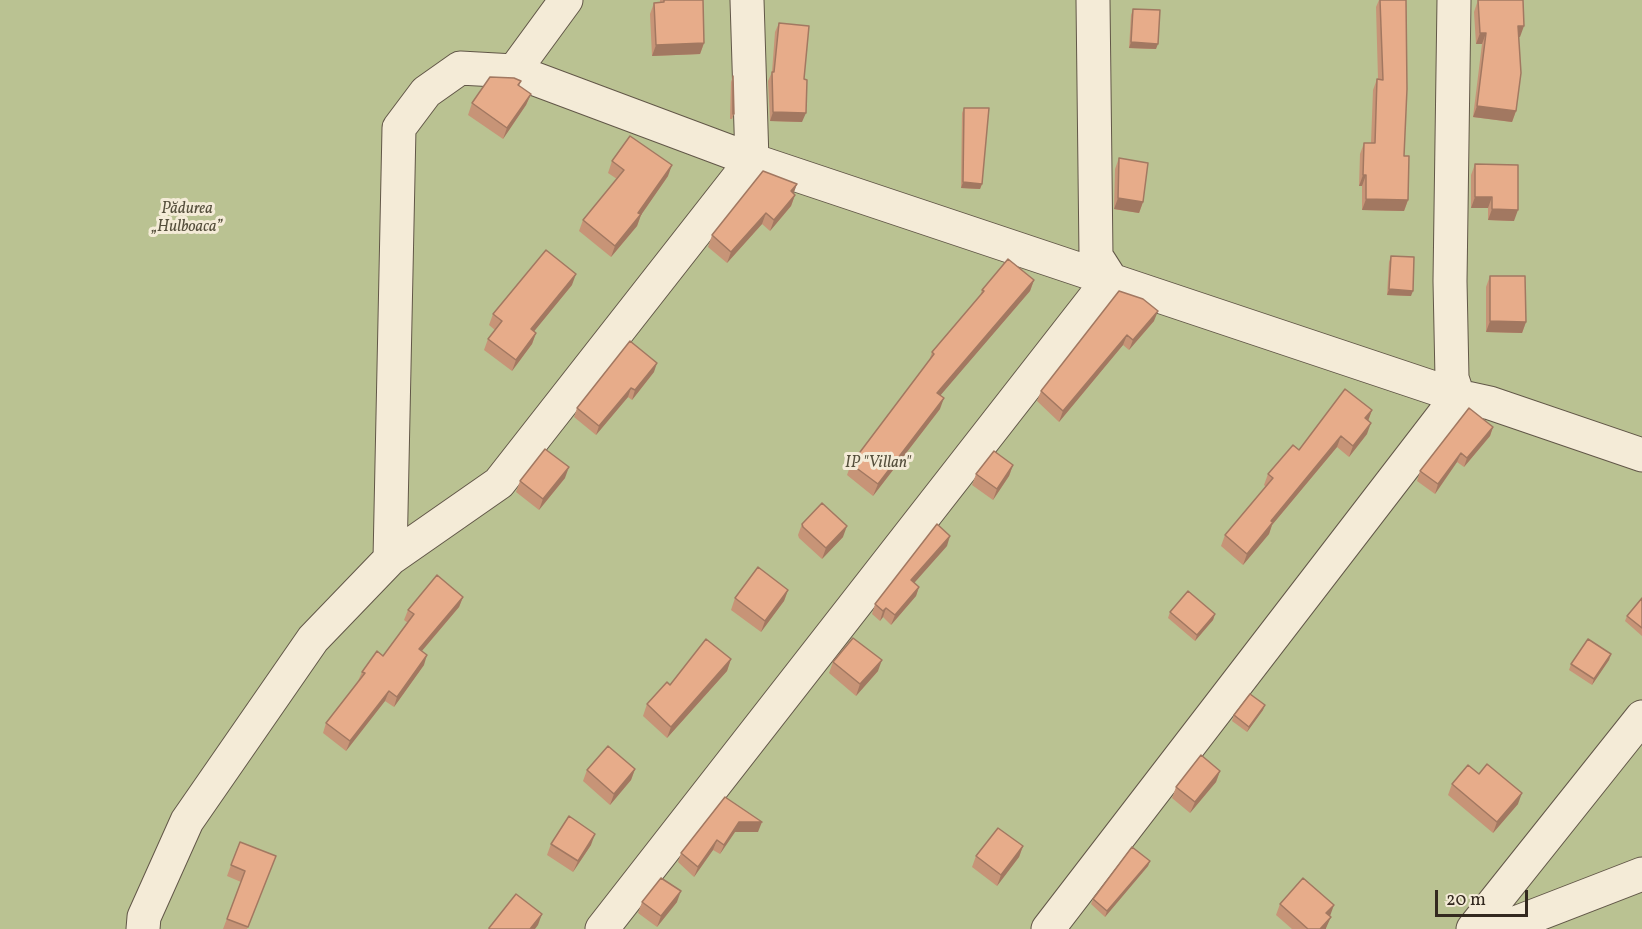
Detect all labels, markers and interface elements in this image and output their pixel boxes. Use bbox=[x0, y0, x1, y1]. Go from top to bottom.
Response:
park label: Pădurea „Hulboaca” bbox=[152, 200, 222, 238]
park label: IP "Villan" bbox=[845, 454, 911, 474]
scale bar bbox=[1438, 878, 1531, 916]
text: 20 m bbox=[1446, 888, 1486, 913]

